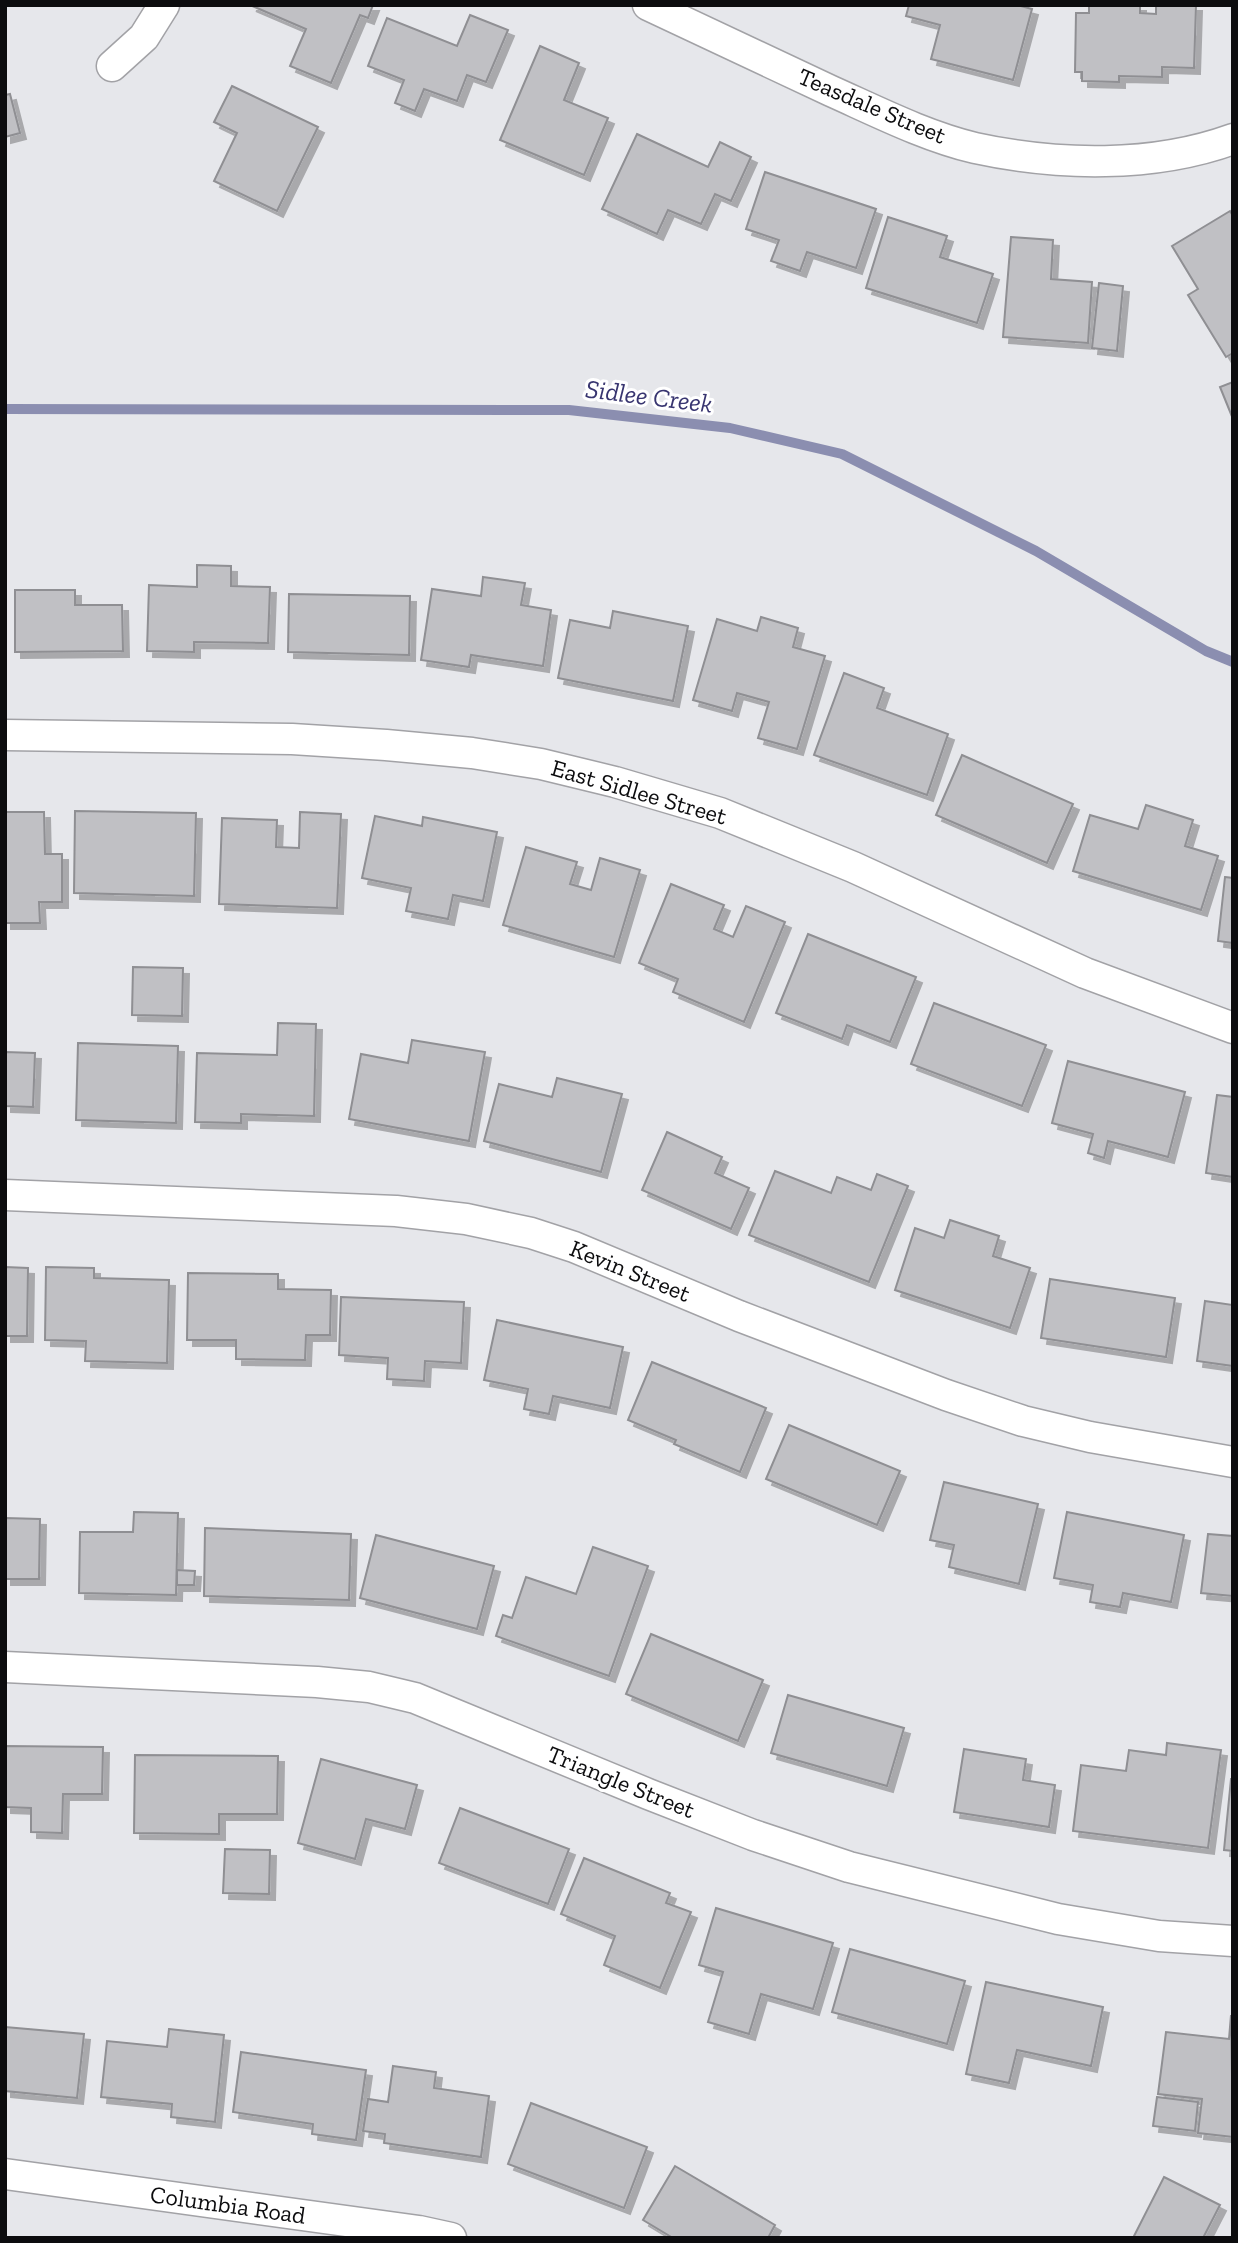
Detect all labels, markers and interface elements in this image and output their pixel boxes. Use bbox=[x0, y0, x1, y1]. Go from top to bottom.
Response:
street label: Teasdale Street bbox=[794, 61, 951, 150]
water label: Sidlee Creek bbox=[584, 372, 714, 420]
street label: East Sidlee Street bbox=[548, 753, 730, 830]
street label: Kevin Street bbox=[566, 1233, 695, 1308]
street label: Triangle Street bbox=[543, 1739, 699, 1824]
street label: Columbia Road bbox=[149, 2179, 308, 2230]

